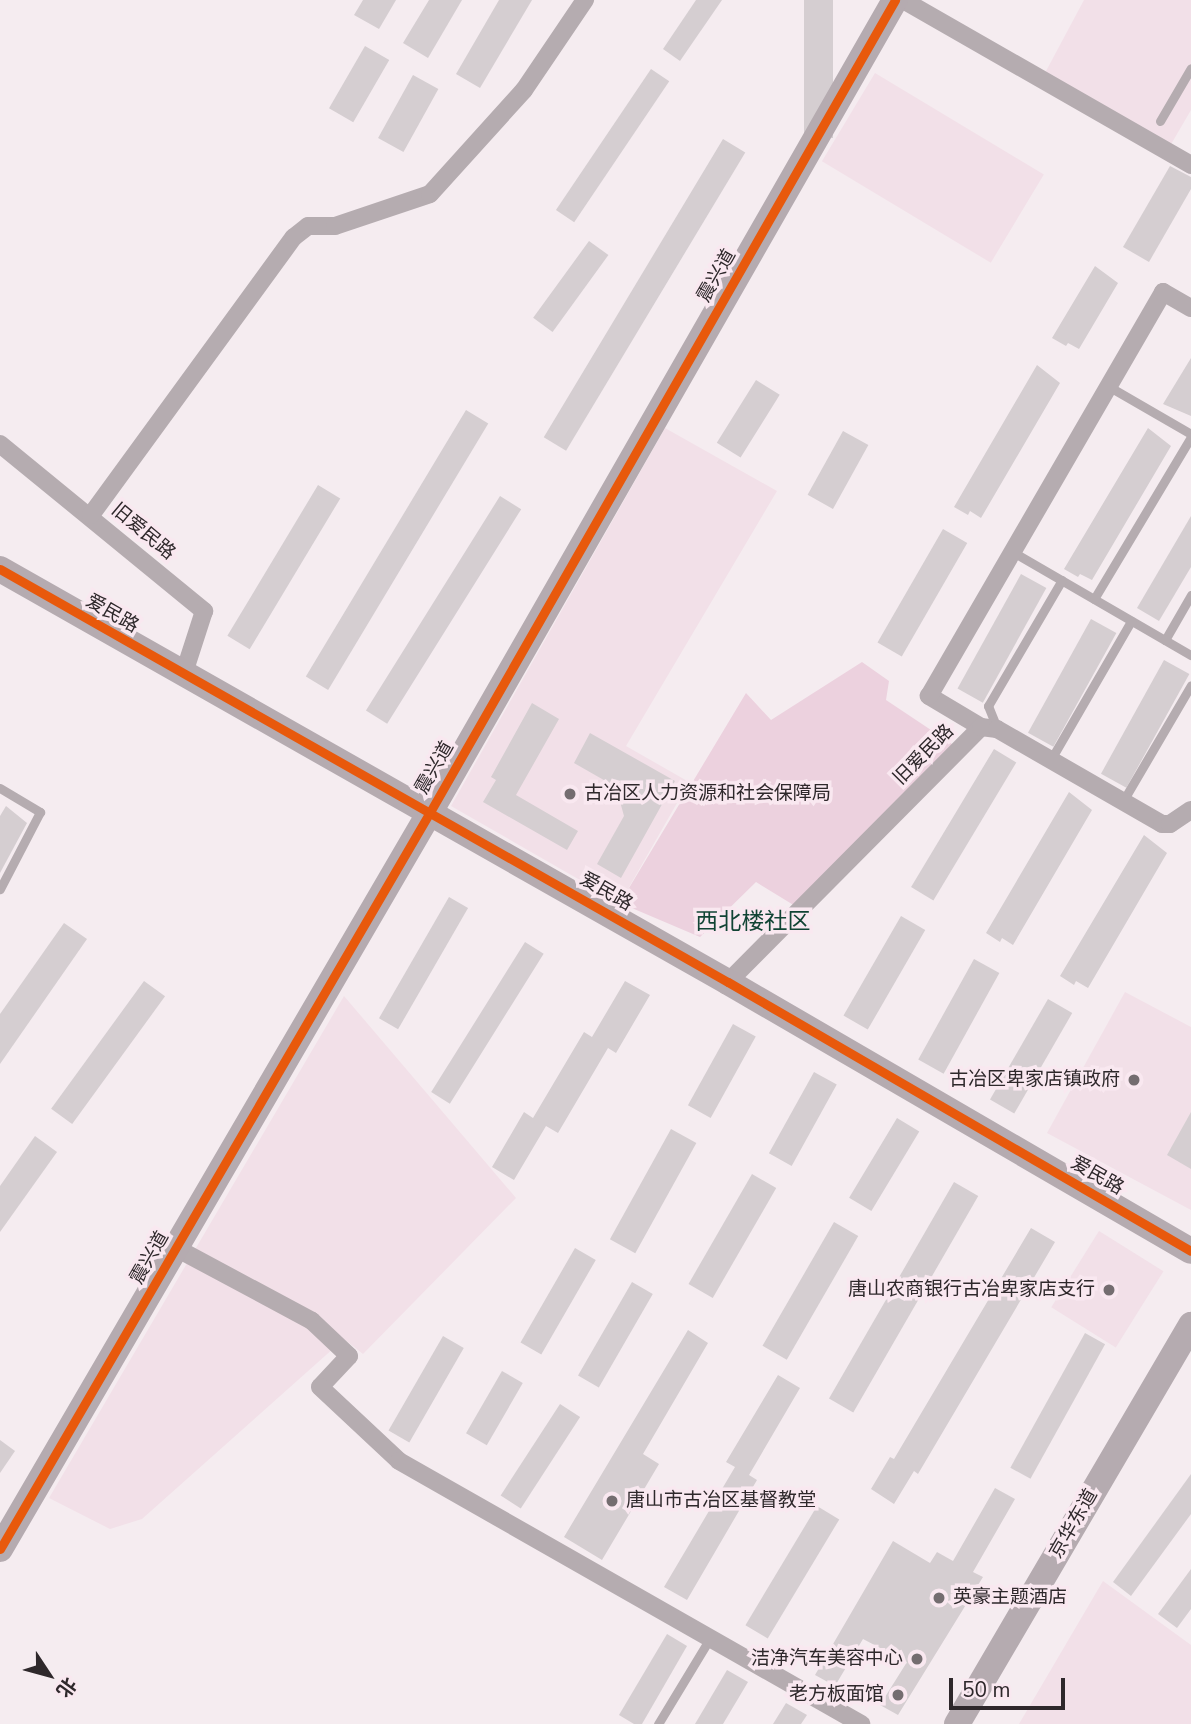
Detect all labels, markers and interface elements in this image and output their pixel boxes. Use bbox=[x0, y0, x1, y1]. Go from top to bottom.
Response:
street label: 震兴道 bbox=[693, 246, 741, 306]
street label: 旧爱民路 bbox=[107, 499, 179, 565]
street label: 爱民路 bbox=[82, 590, 142, 638]
street label: 旧爱民路 bbox=[889, 720, 959, 790]
street label: 震兴道 bbox=[411, 738, 459, 798]
place label: 古冶区人力资源和社会保障局 bbox=[584, 783, 831, 805]
marker: 古冶区人力资源和社会保障局 bbox=[562, 786, 578, 802]
street label: 爱民路 bbox=[576, 868, 636, 916]
district label: 西北楼社区 bbox=[696, 908, 810, 936]
place label: 古冶区卑家店镇政府 bbox=[949, 1069, 1120, 1091]
marker: 古冶区卑家店镇政府 bbox=[1126, 1072, 1142, 1088]
street label: 爱民路 bbox=[1067, 1152, 1127, 1200]
street label: 震兴道 bbox=[126, 1228, 174, 1288]
place label: 唐山农商银行古冶卑家店支行 bbox=[848, 1279, 1095, 1301]
marker: 唐山农商银行古冶卑家店支行 bbox=[1101, 1282, 1117, 1298]
street label: 京华东道 bbox=[1045, 1485, 1103, 1563]
place label: 唐山市古冶区基督教堂 bbox=[626, 1490, 816, 1512]
marker: 唐山市古冶区基督教堂 bbox=[604, 1493, 620, 1509]
place label: 英豪主题酒店 bbox=[953, 1587, 1067, 1609]
marker: 英豪主题酒店 bbox=[931, 1590, 947, 1606]
north arrow bbox=[14, 1640, 84, 1710]
place label: 洁净汽车美容中心 bbox=[751, 1648, 903, 1670]
marker: 洁净汽车美容中心 bbox=[909, 1651, 925, 1667]
scale bar bbox=[953, 1664, 1068, 1708]
text: 北 bbox=[50, 1672, 82, 1703]
text: 50 m bbox=[962, 1676, 1011, 1704]
place label: 老方板面馆 bbox=[789, 1684, 884, 1706]
marker: 老方板面馆 bbox=[890, 1687, 906, 1703]

